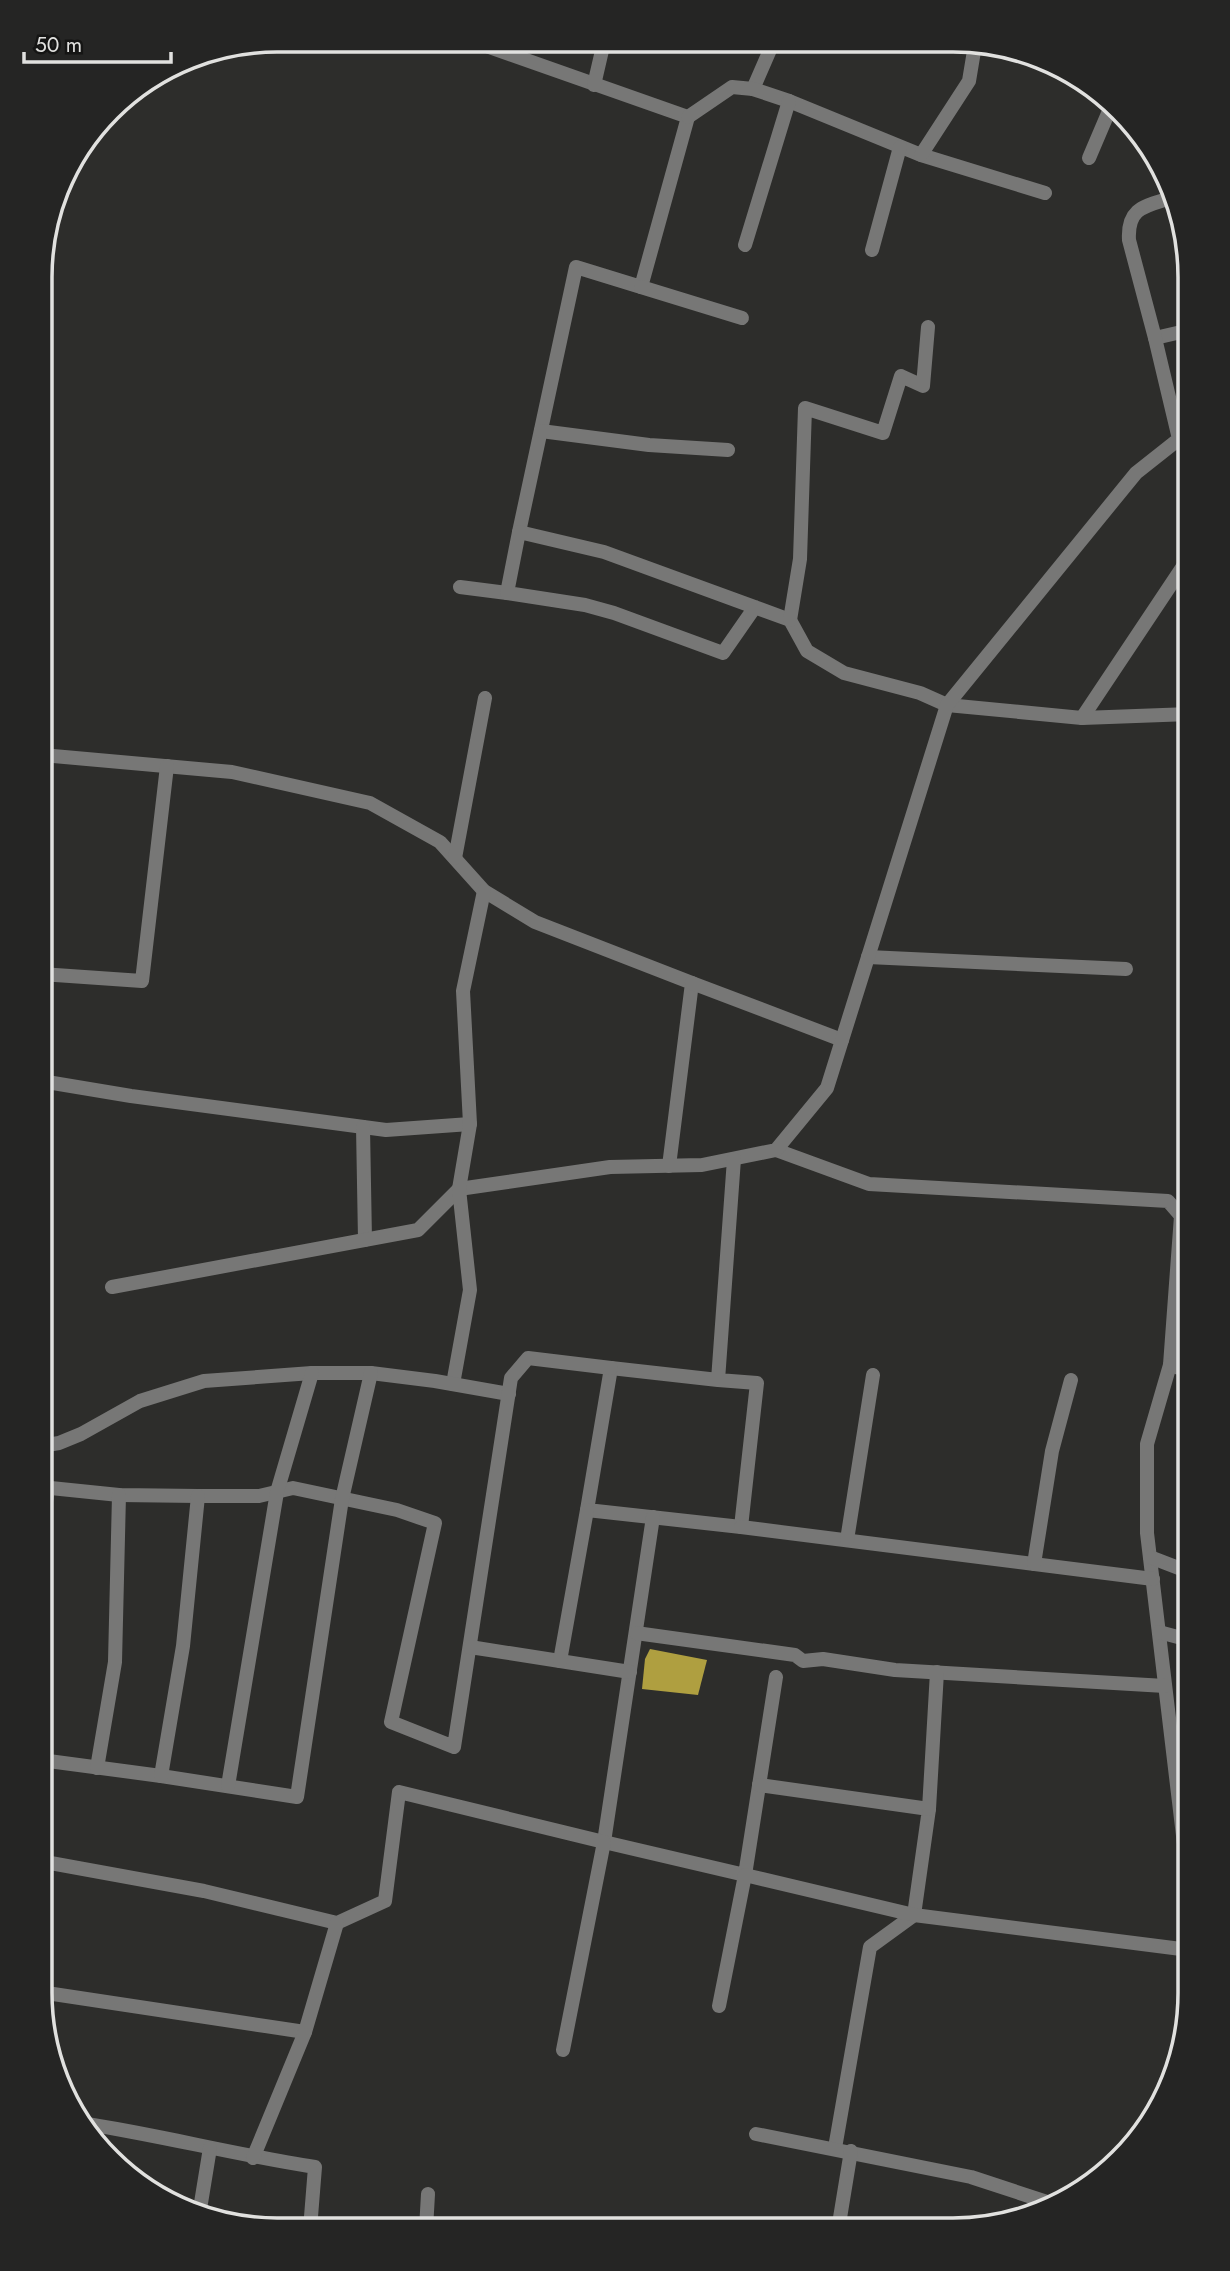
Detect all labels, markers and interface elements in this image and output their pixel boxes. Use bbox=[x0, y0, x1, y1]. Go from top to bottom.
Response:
scale bar bbox=[24, 21, 172, 65]
text: 50 m bbox=[35, 30, 82, 60]

